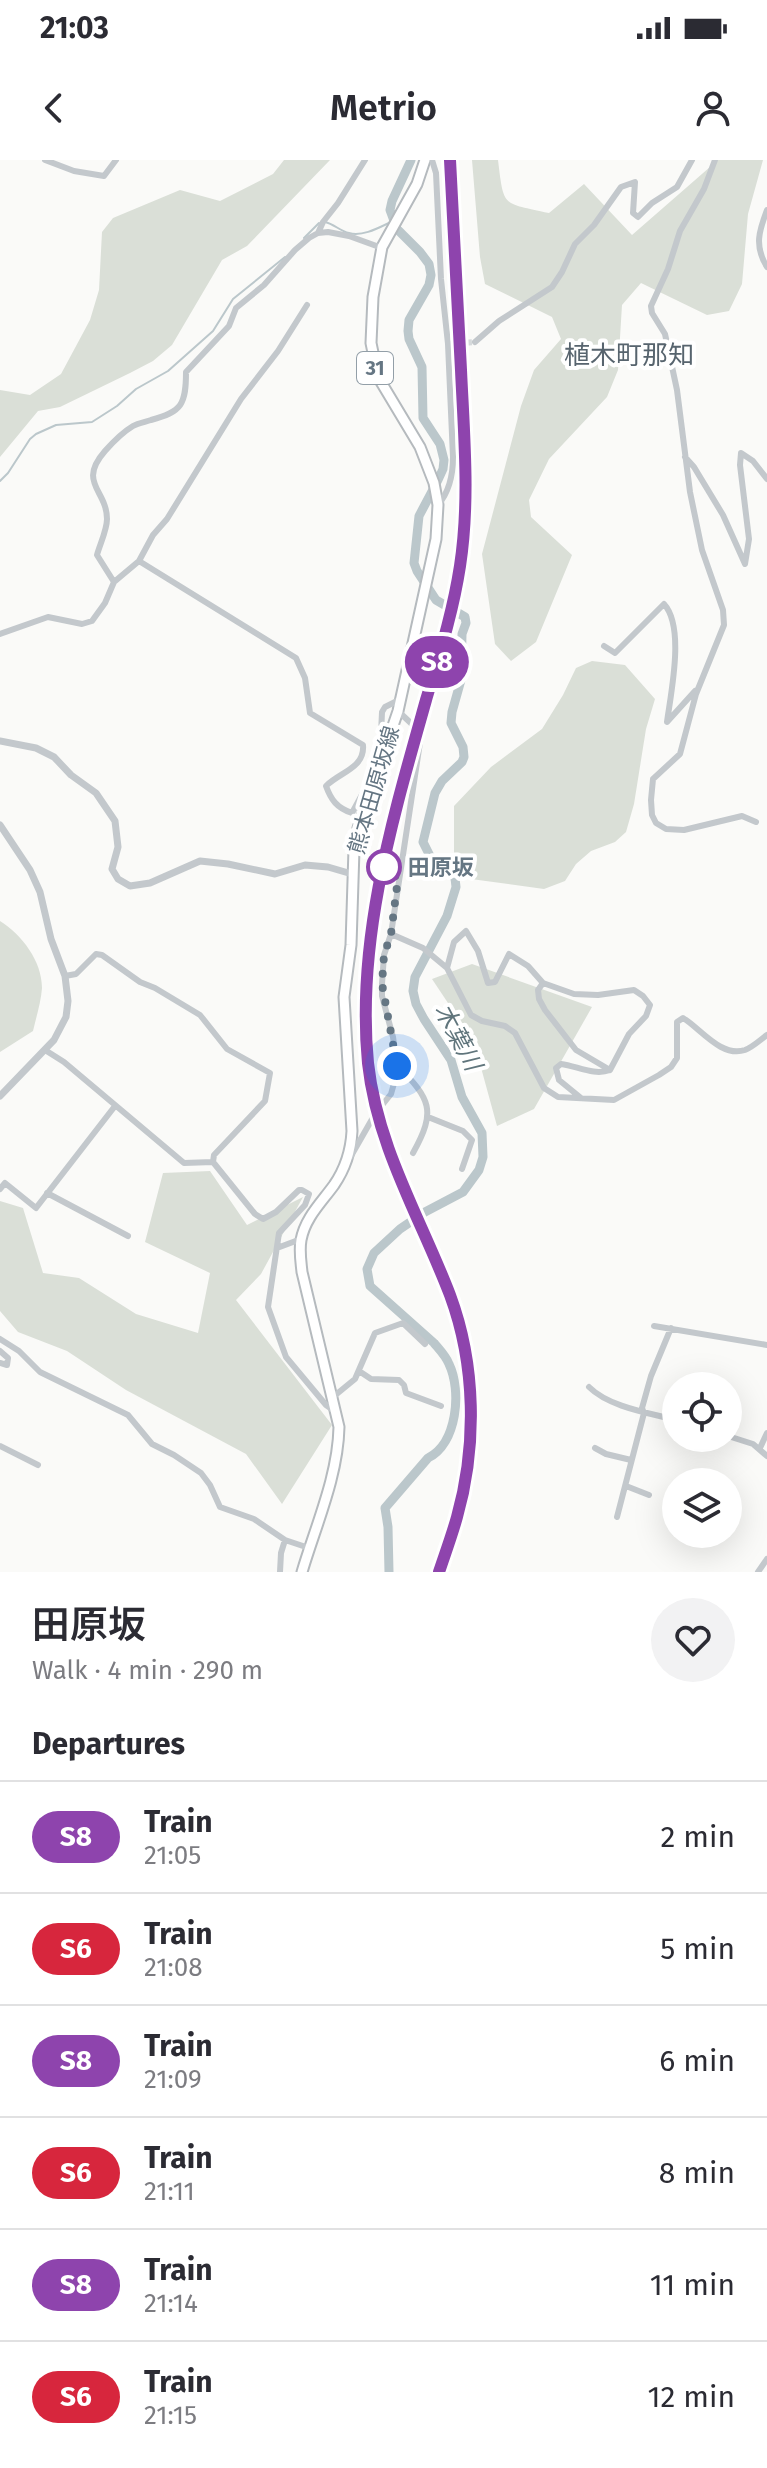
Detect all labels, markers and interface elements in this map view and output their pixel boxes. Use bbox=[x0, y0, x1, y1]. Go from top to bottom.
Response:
text: 21:03 bbox=[40, 10, 109, 46]
icon: back bbox=[32, 86, 76, 130]
text: Metrio bbox=[330, 86, 437, 130]
icon: person bbox=[691, 86, 735, 130]
district label: 植木町那知 bbox=[564, 340, 694, 371]
road number: 31 bbox=[357, 352, 393, 384]
line badge: S8 bbox=[401, 636, 473, 688]
text: S8 bbox=[421, 645, 453, 678]
street label: 熊本田原坂線 bbox=[343, 723, 405, 857]
marker: 田原坂 bbox=[367, 850, 401, 884]
place label: 田原坂 bbox=[408, 854, 474, 881]
water label: 木葉川 bbox=[429, 999, 489, 1078]
your location bbox=[377, 1046, 417, 1086]
map controls bbox=[662, 1372, 742, 1548]
button: locate bbox=[662, 1372, 742, 1452]
button: layers bbox=[662, 1468, 742, 1548]
button: heart bbox=[651, 1598, 735, 1682]
text: 田原坂 bbox=[32, 1602, 146, 1648]
text: Walk · 4 min · 290 m bbox=[32, 1655, 263, 1686]
text: Departures bbox=[32, 1726, 185, 1762]
text: Train bbox=[144, 1804, 213, 1840]
text: 2 min bbox=[660, 1819, 735, 1855]
text: S8 bbox=[60, 1820, 92, 1853]
text: 21:05 bbox=[144, 1840, 201, 1871]
text: Train bbox=[144, 1916, 213, 1952]
text: 5 min bbox=[660, 1931, 735, 1967]
text: S6 bbox=[60, 1932, 92, 1965]
text: 21:08 bbox=[144, 1952, 203, 1983]
text: Train bbox=[144, 2028, 213, 2064]
text: 6 min bbox=[659, 2043, 735, 2079]
text: S8 bbox=[60, 2044, 92, 2077]
text: 21:09 bbox=[144, 2064, 202, 2095]
text: Train bbox=[144, 2140, 213, 2176]
text: 8 min bbox=[659, 2155, 735, 2191]
text: S6 bbox=[60, 2156, 92, 2189]
text: 21:11 bbox=[144, 2176, 195, 2207]
text: Train bbox=[144, 2252, 213, 2288]
text: 11 min bbox=[650, 2267, 735, 2303]
text: S8 bbox=[60, 2268, 92, 2301]
text: 21:14 bbox=[144, 2288, 198, 2319]
text: Train bbox=[144, 2364, 213, 2400]
text: 12 min bbox=[647, 2379, 735, 2415]
text: S6 bbox=[60, 2380, 92, 2413]
text: 21:15 bbox=[144, 2400, 197, 2431]

